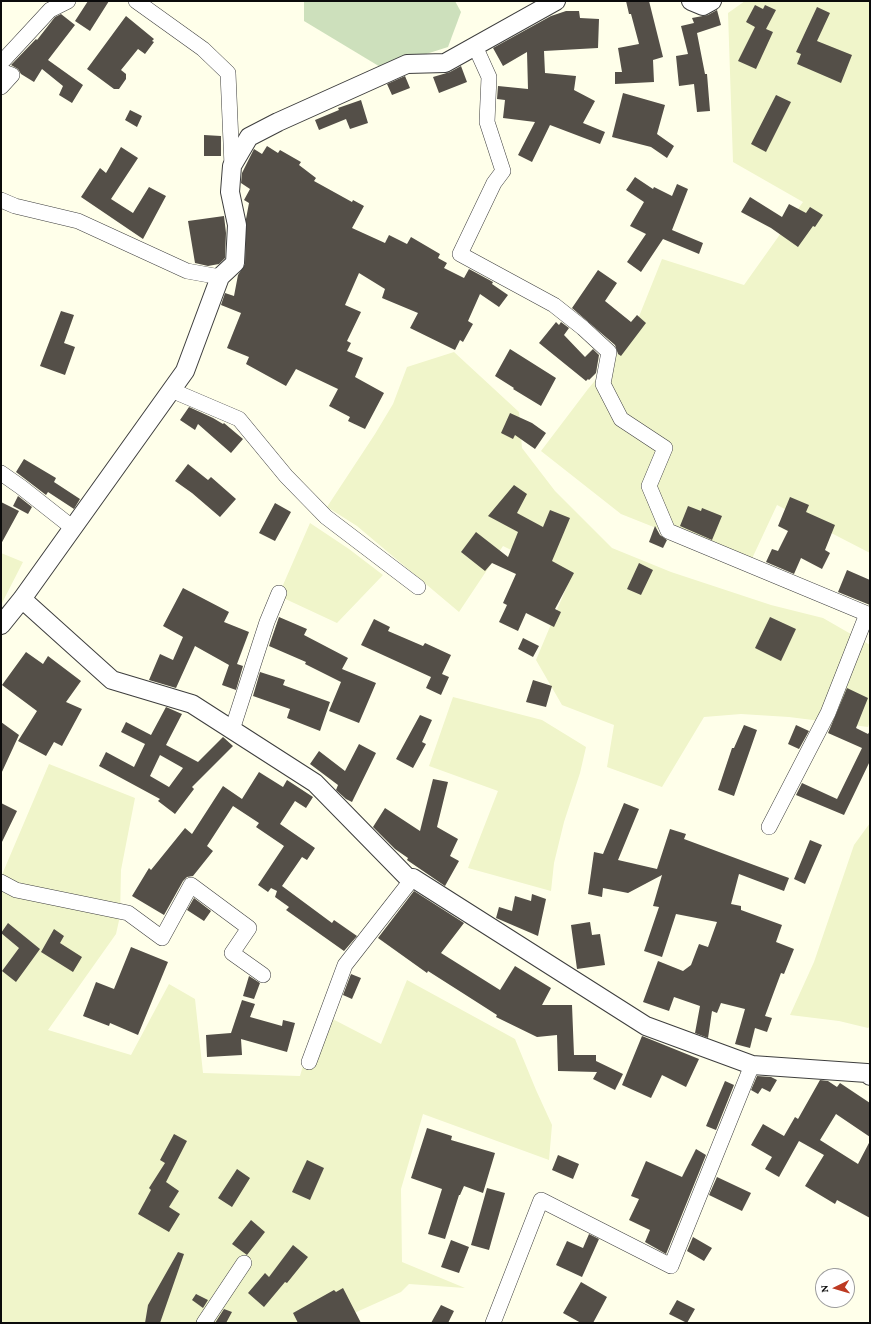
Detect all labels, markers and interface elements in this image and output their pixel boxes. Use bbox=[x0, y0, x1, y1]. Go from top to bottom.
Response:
north arrow bbox=[815, 1268, 855, 1308]
text: N bbox=[818, 1285, 830, 1293]

